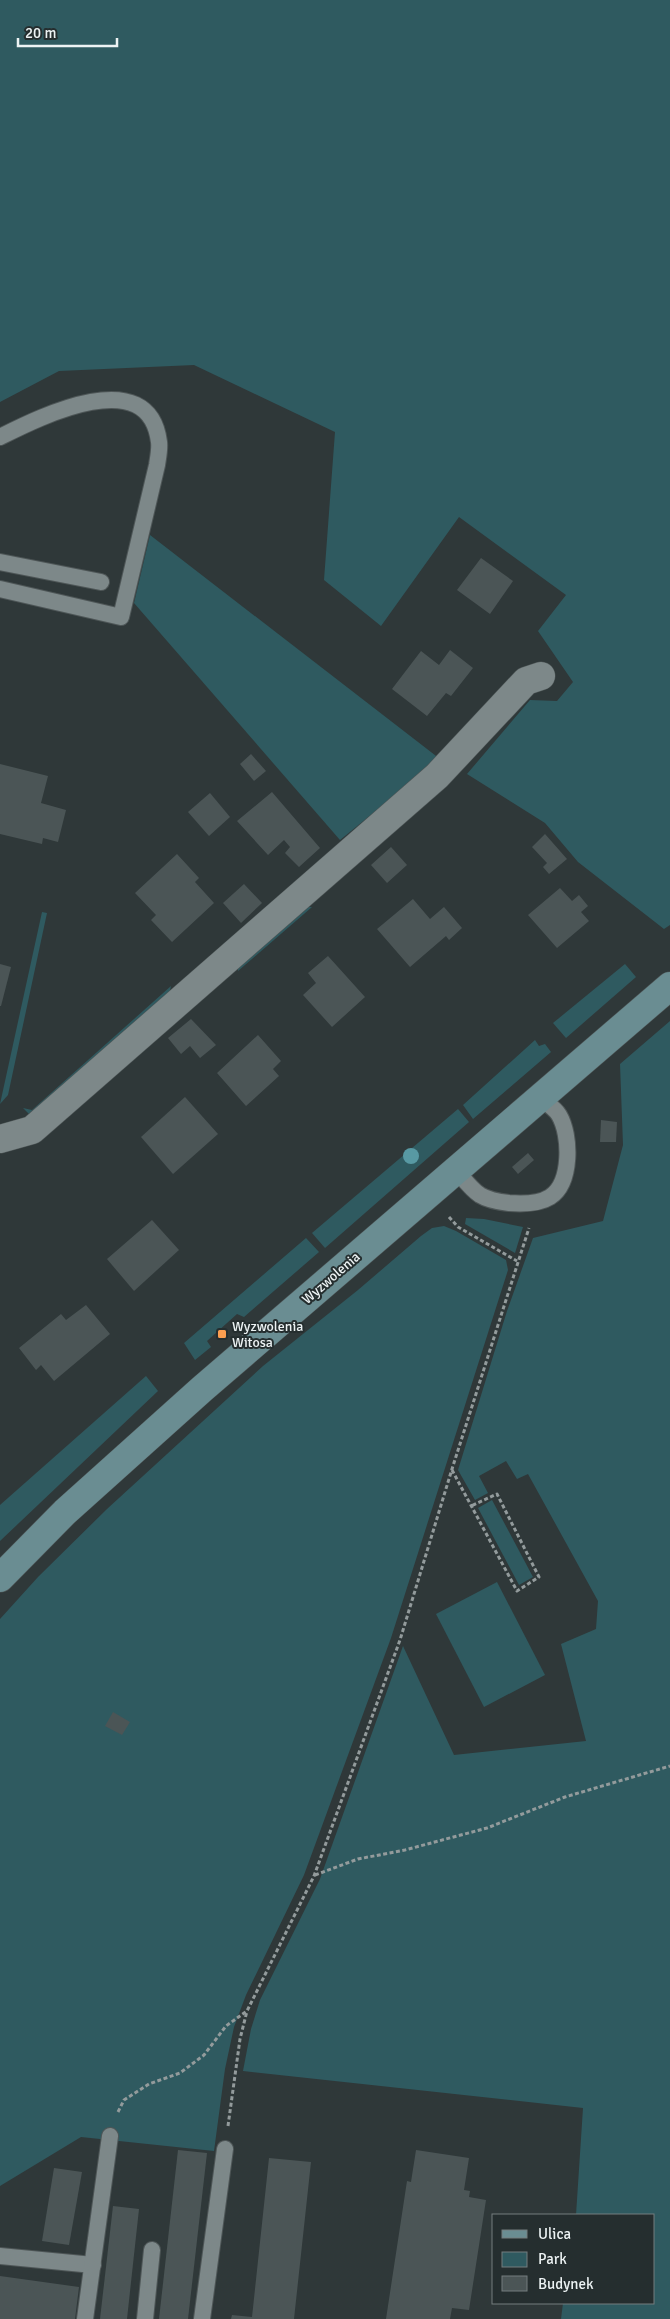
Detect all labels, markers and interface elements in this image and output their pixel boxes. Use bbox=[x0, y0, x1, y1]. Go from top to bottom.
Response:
scale bar bbox=[18, 15, 116, 47]
text: 20 m bbox=[25, 24, 56, 42]
street label: Wyzwolenia bbox=[298, 1248, 364, 1308]
place label: Wyzwolenia Witosa bbox=[232, 1318, 303, 1351]
marker: Wyzwolenia Witosa bbox=[216, 1328, 228, 1340]
legend bbox=[492, 2214, 655, 2304]
text: Ulica bbox=[538, 2225, 571, 2243]
text: Park bbox=[538, 2250, 567, 2268]
text: Budynek bbox=[538, 2275, 594, 2293]

